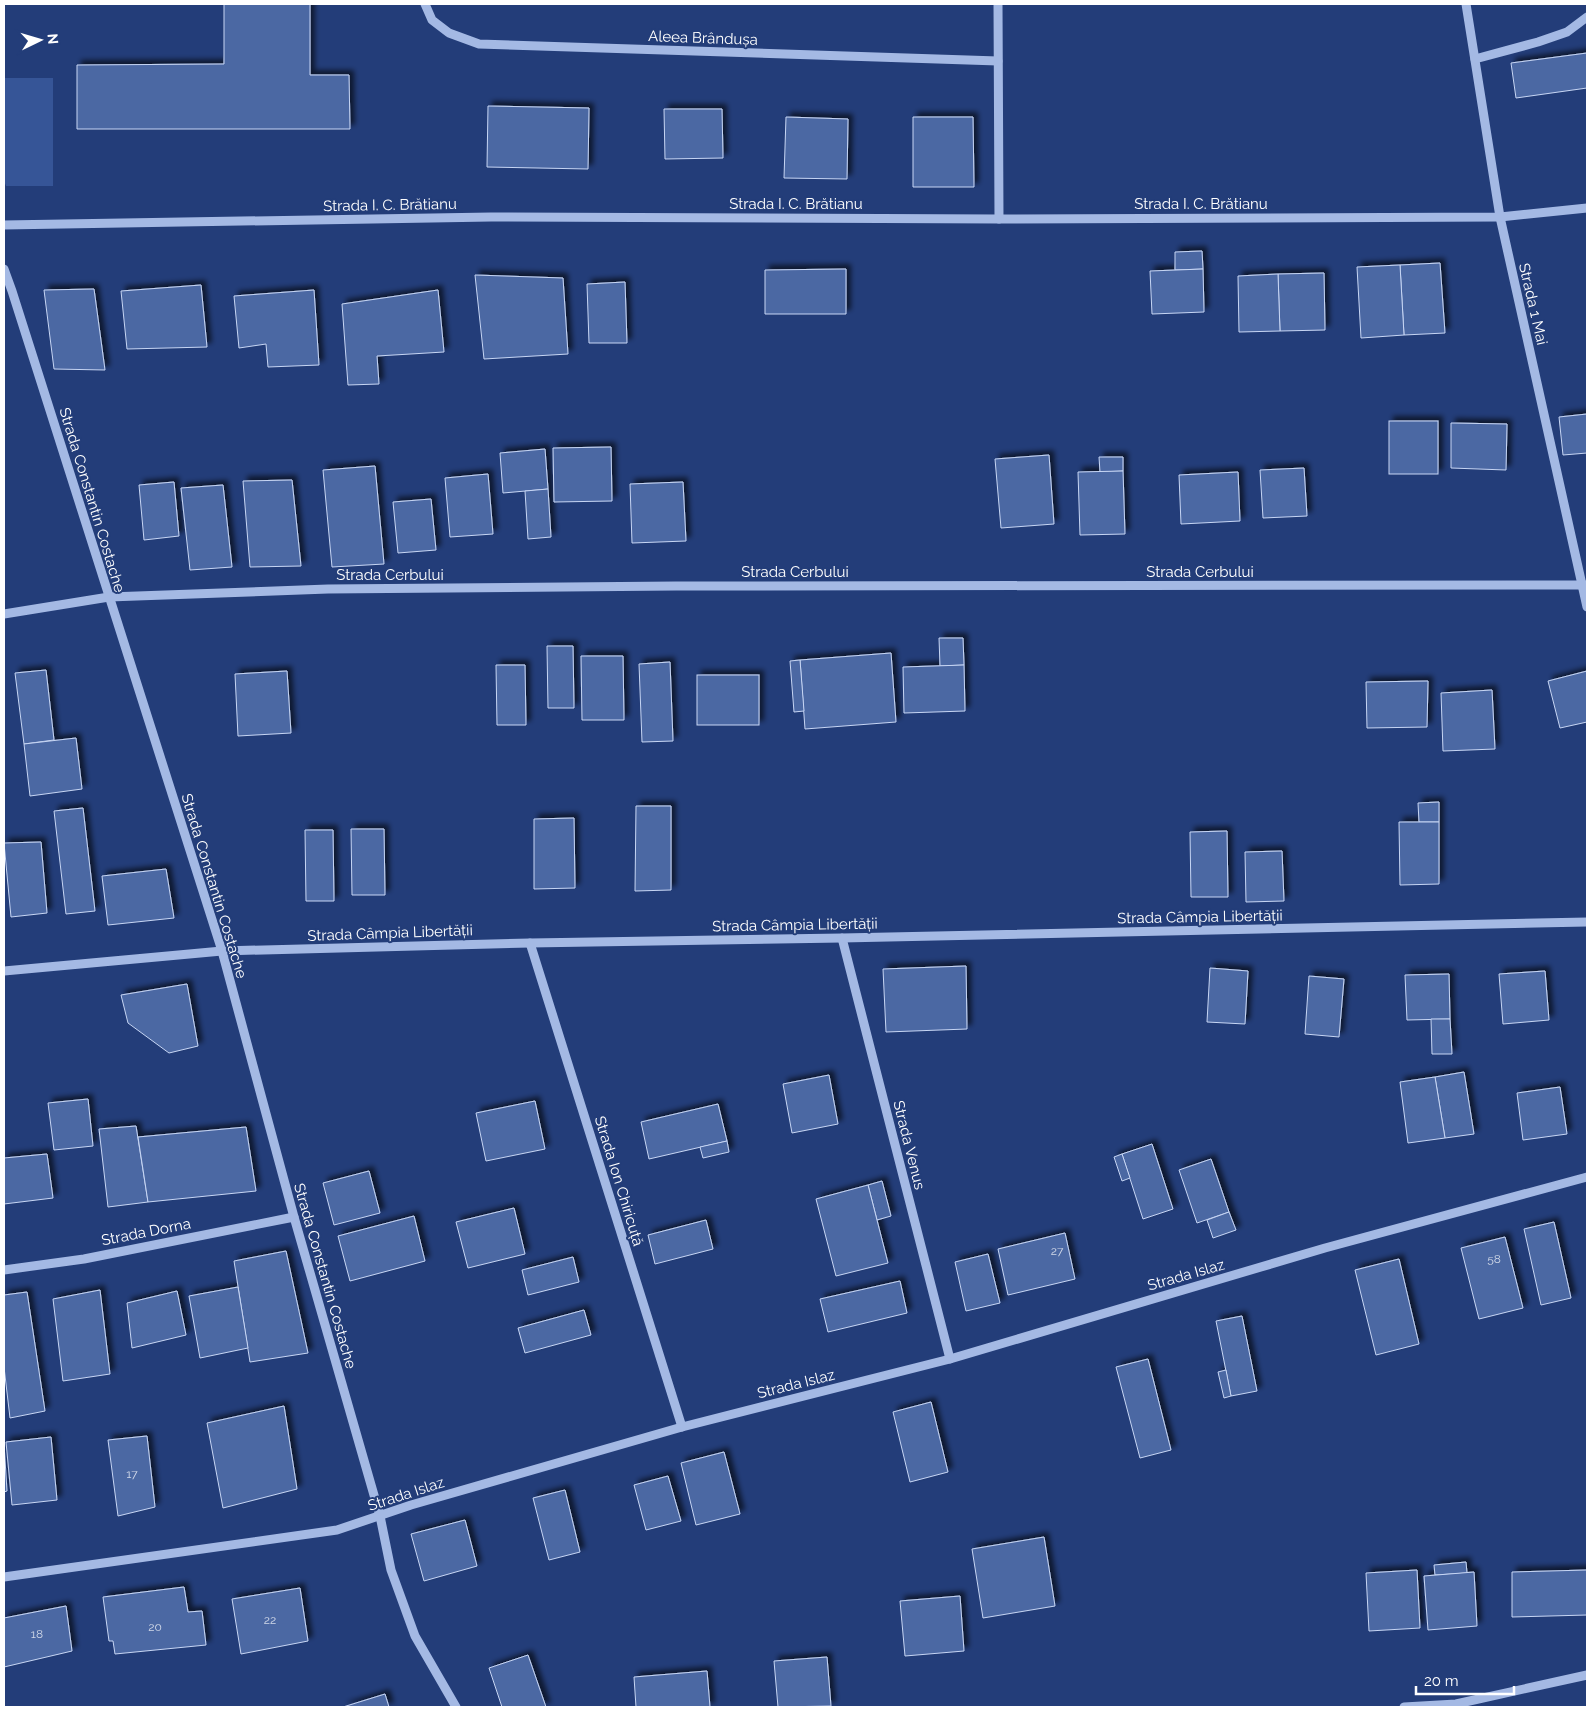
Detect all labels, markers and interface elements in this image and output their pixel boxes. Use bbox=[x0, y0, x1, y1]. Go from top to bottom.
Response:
north arrow bbox=[15, 15, 65, 65]
street label: Aleea Brândușa bbox=[648, 27, 758, 49]
text: N bbox=[45, 33, 61, 45]
street label: Strada I. C. Brătianu bbox=[323, 195, 457, 215]
street label: Strada I. C. Brătianu bbox=[729, 195, 863, 213]
street label: Strada I. C. Brătianu bbox=[1134, 195, 1268, 213]
street label: Strada 1 Mai bbox=[1515, 261, 1551, 347]
street label: Strada Constantin Costache bbox=[55, 406, 129, 595]
street label: Strada Cerbului bbox=[741, 563, 849, 581]
street label: Strada Cerbului bbox=[1146, 563, 1254, 581]
street label: Strada Cerbului bbox=[336, 566, 444, 584]
street label: Strada Constantin Costache bbox=[177, 792, 251, 981]
street label: Strada Câmpia Libertății bbox=[1117, 907, 1283, 927]
street label: Strada Câmpia Libertății bbox=[712, 915, 878, 935]
street label: Strada Câmpia Libertății bbox=[307, 921, 473, 945]
street label: Strada Venus bbox=[889, 1099, 929, 1191]
street label: Strada Ion Chiricuță bbox=[591, 1114, 647, 1248]
street label: Strada Constantin Costache bbox=[290, 1181, 360, 1371]
street label: Strada Dorna bbox=[100, 1215, 192, 1249]
house number: 27 bbox=[1051, 1244, 1064, 1258]
house number: 58 bbox=[1487, 1252, 1501, 1266]
street label: Strada Islaz bbox=[1145, 1255, 1227, 1295]
street label: Strada Islaz bbox=[755, 1366, 837, 1402]
house number: 17 bbox=[126, 1467, 138, 1481]
street label: Strada Islaz bbox=[366, 1473, 446, 1515]
house number: 22 bbox=[264, 1613, 276, 1627]
house number: 20 bbox=[148, 1620, 162, 1634]
house number: 18 bbox=[31, 1627, 43, 1641]
scale bar bbox=[1416, 1664, 1514, 1696]
text: 20 m bbox=[1424, 1672, 1459, 1690]

